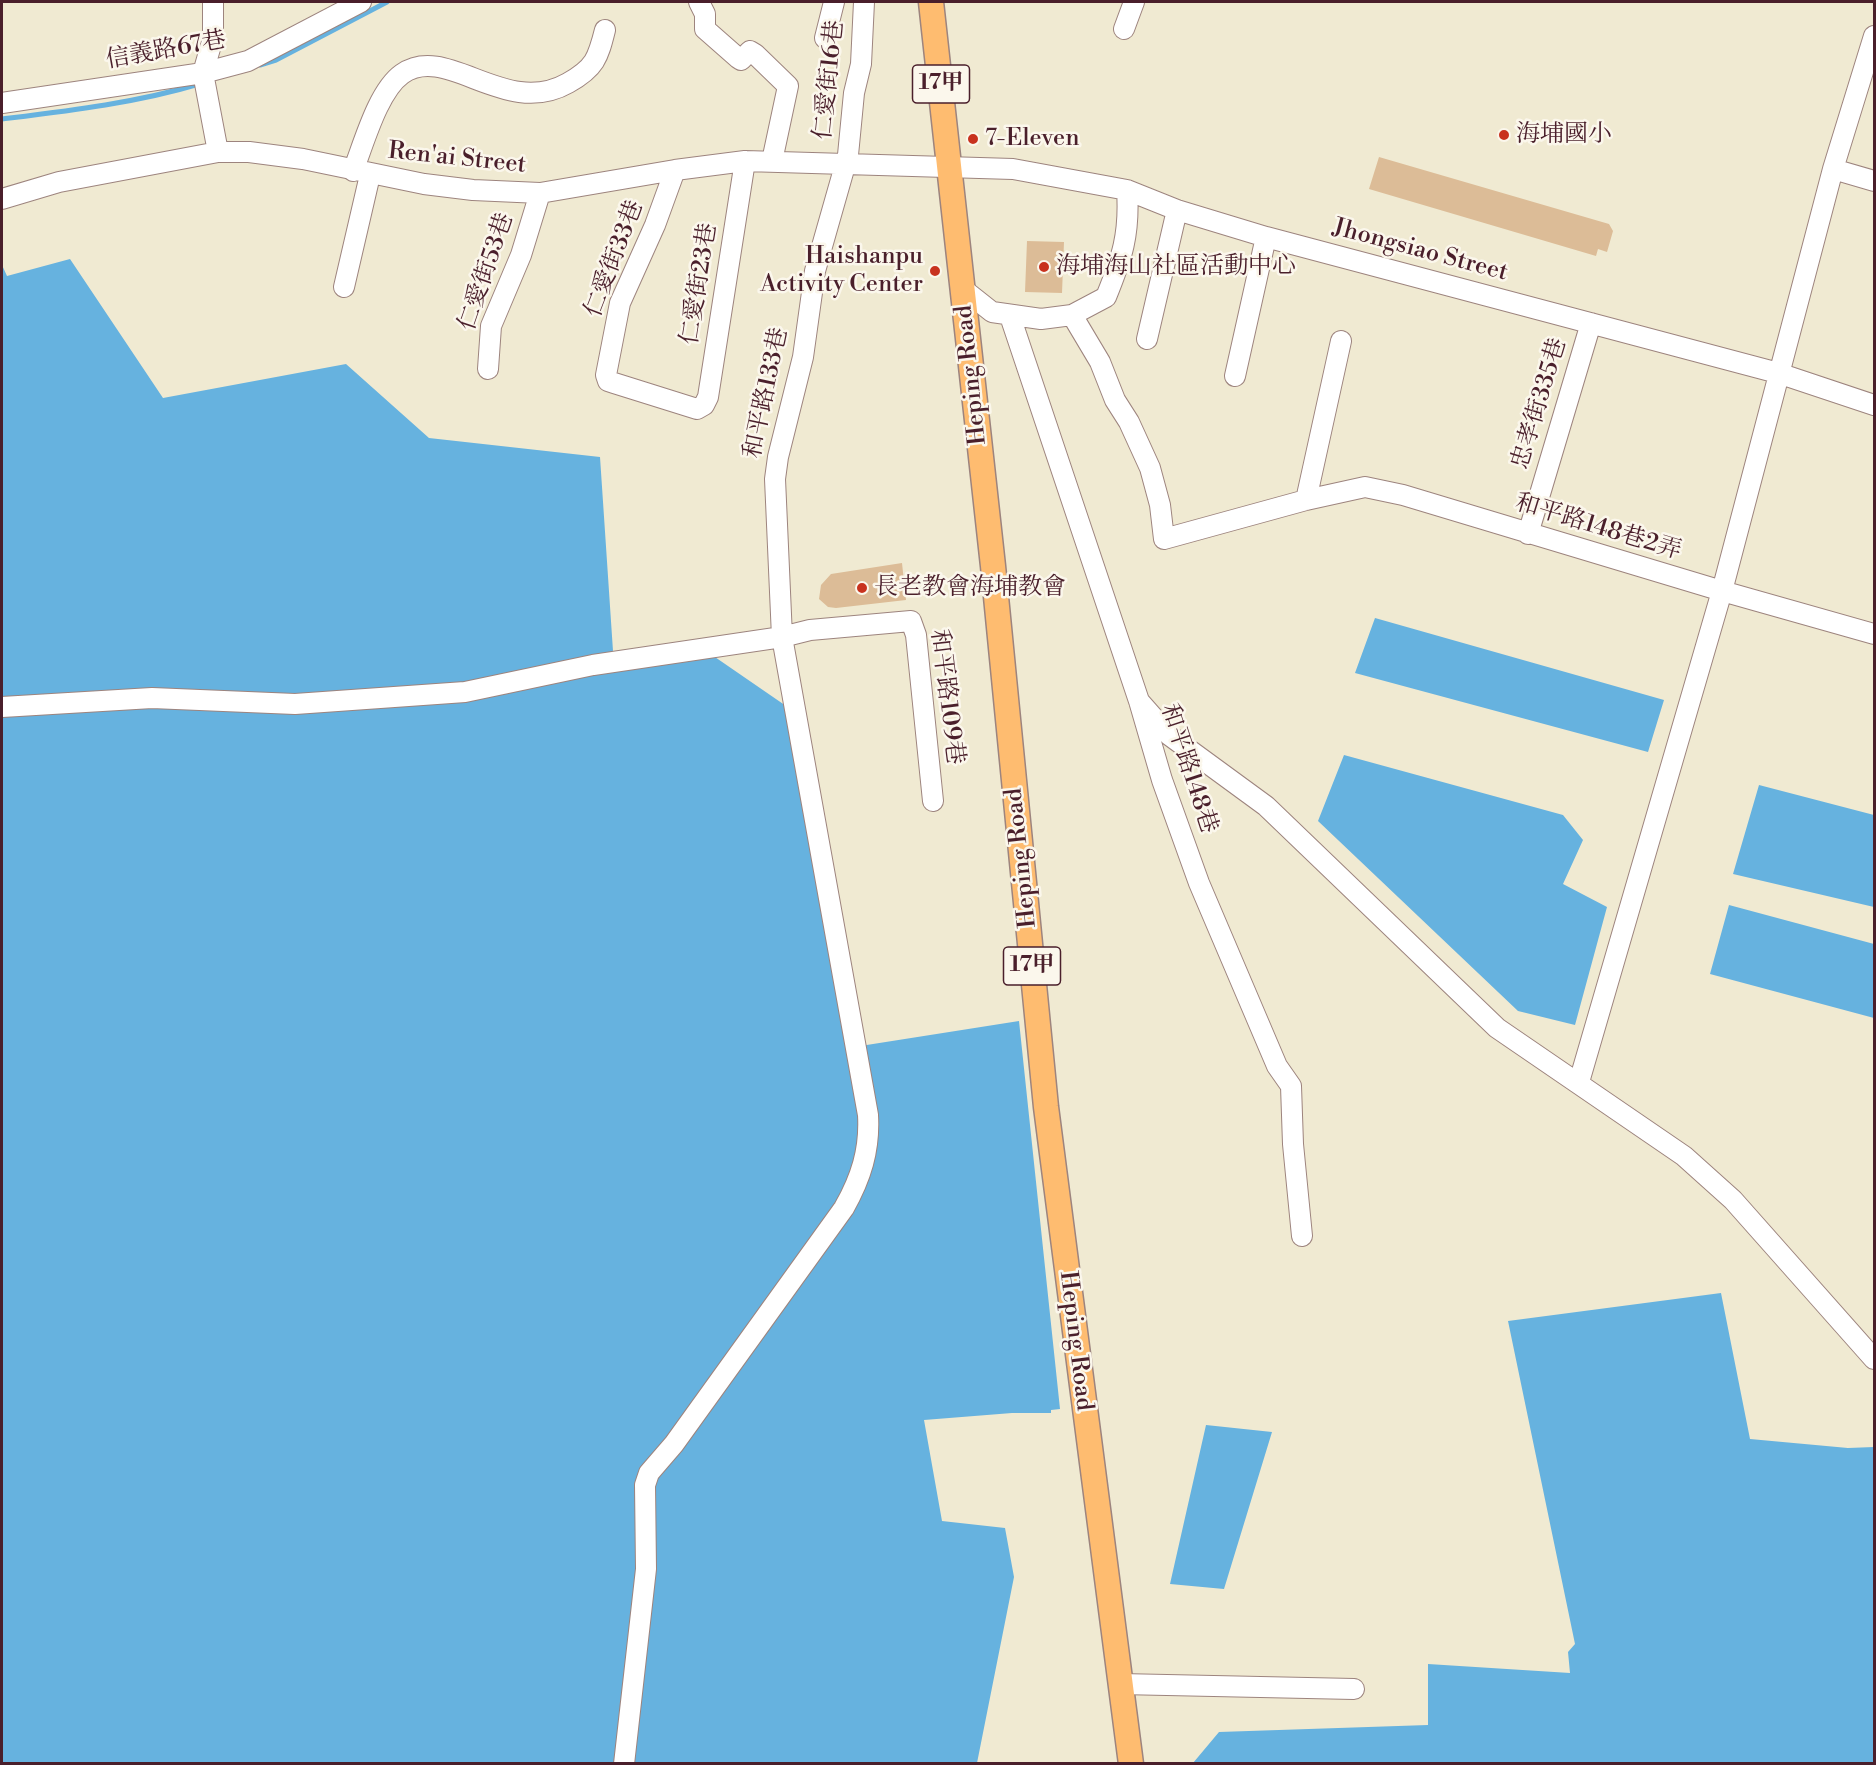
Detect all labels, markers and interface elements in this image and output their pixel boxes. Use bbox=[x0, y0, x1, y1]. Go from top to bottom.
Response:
street label: 仁愛街16巷 bbox=[809, 19, 851, 141]
street label: 信義路67巷 bbox=[104, 26, 228, 76]
road number: 17甲 bbox=[912, 65, 970, 103]
place label: 海埔國小 bbox=[1516, 121, 1612, 149]
place label: 7-Eleven bbox=[985, 125, 1080, 153]
marker: 海埔國小 bbox=[1497, 128, 1511, 142]
marker: 7-Eleven bbox=[966, 132, 980, 146]
street label: Ren'ai Street bbox=[387, 137, 527, 181]
street label: 仁愛街33巷 bbox=[580, 197, 650, 321]
street label: 仁愛街53巷 bbox=[453, 209, 521, 335]
street label: Jhongsiao Street bbox=[1329, 214, 1511, 288]
street label: 仁愛街23巷 bbox=[676, 221, 724, 347]
place label: Haishanpu Activity Center bbox=[760, 243, 923, 299]
place label: 海埔海山社區活動中心 bbox=[1056, 253, 1296, 281]
marker: 海埔海山社區活動中心 bbox=[1037, 260, 1051, 274]
marker: Haishanpu Activity Center bbox=[928, 264, 942, 278]
street label: Heping Road bbox=[950, 304, 994, 446]
street label: 和平路133巷 bbox=[739, 325, 795, 461]
street label: 忠孝街335巷 bbox=[1506, 335, 1574, 473]
street label: 和平路148巷2弄 bbox=[1512, 489, 1684, 567]
place label: 長老教會海埔教會 bbox=[874, 574, 1066, 602]
marker: 長老教會海埔教會 bbox=[855, 581, 869, 595]
street label: 和平路109巷 bbox=[923, 628, 969, 766]
street label: 和平路148巷 bbox=[1154, 701, 1222, 837]
street label: Heping Road bbox=[1000, 787, 1044, 929]
road number: 17甲 bbox=[1004, 947, 1060, 985]
street label: Heping Road bbox=[1052, 1270, 1098, 1412]

